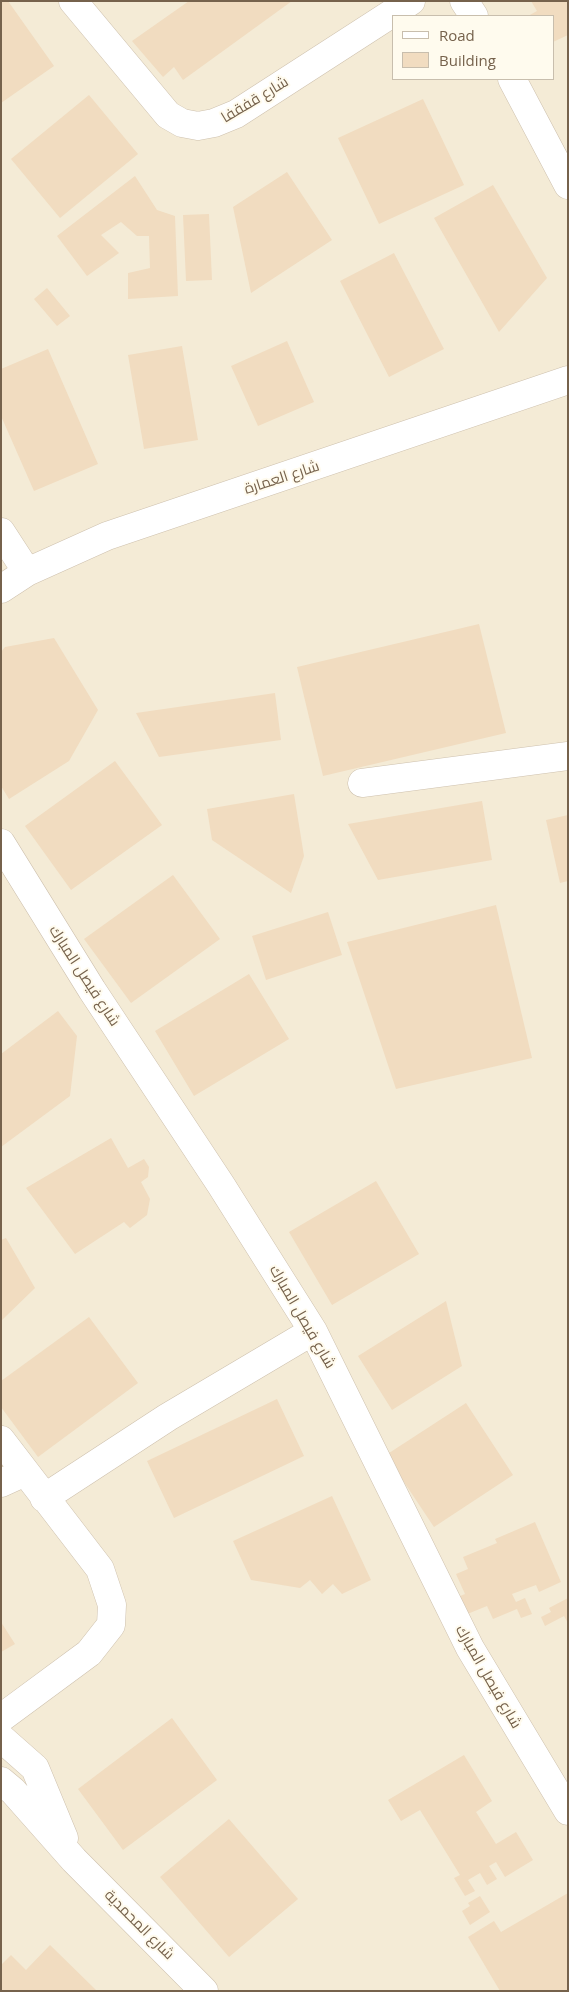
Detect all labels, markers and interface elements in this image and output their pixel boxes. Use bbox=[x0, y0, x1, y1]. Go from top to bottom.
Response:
legend bbox=[392, 15, 554, 80]
text: Road bbox=[439, 25, 475, 45]
text: Building bbox=[439, 50, 496, 70]
street label: شارع قفقفا bbox=[218, 73, 292, 127]
street label: شارع العمارة bbox=[242, 457, 322, 499]
street label: شارع فيصل المبارك bbox=[45, 922, 123, 1030]
street label: شارع فيصل المبارك bbox=[265, 1262, 339, 1372]
street label: شارع فيصل المبارك bbox=[451, 1622, 525, 1732]
street label: شارع المحمدية bbox=[100, 1886, 178, 1964]

